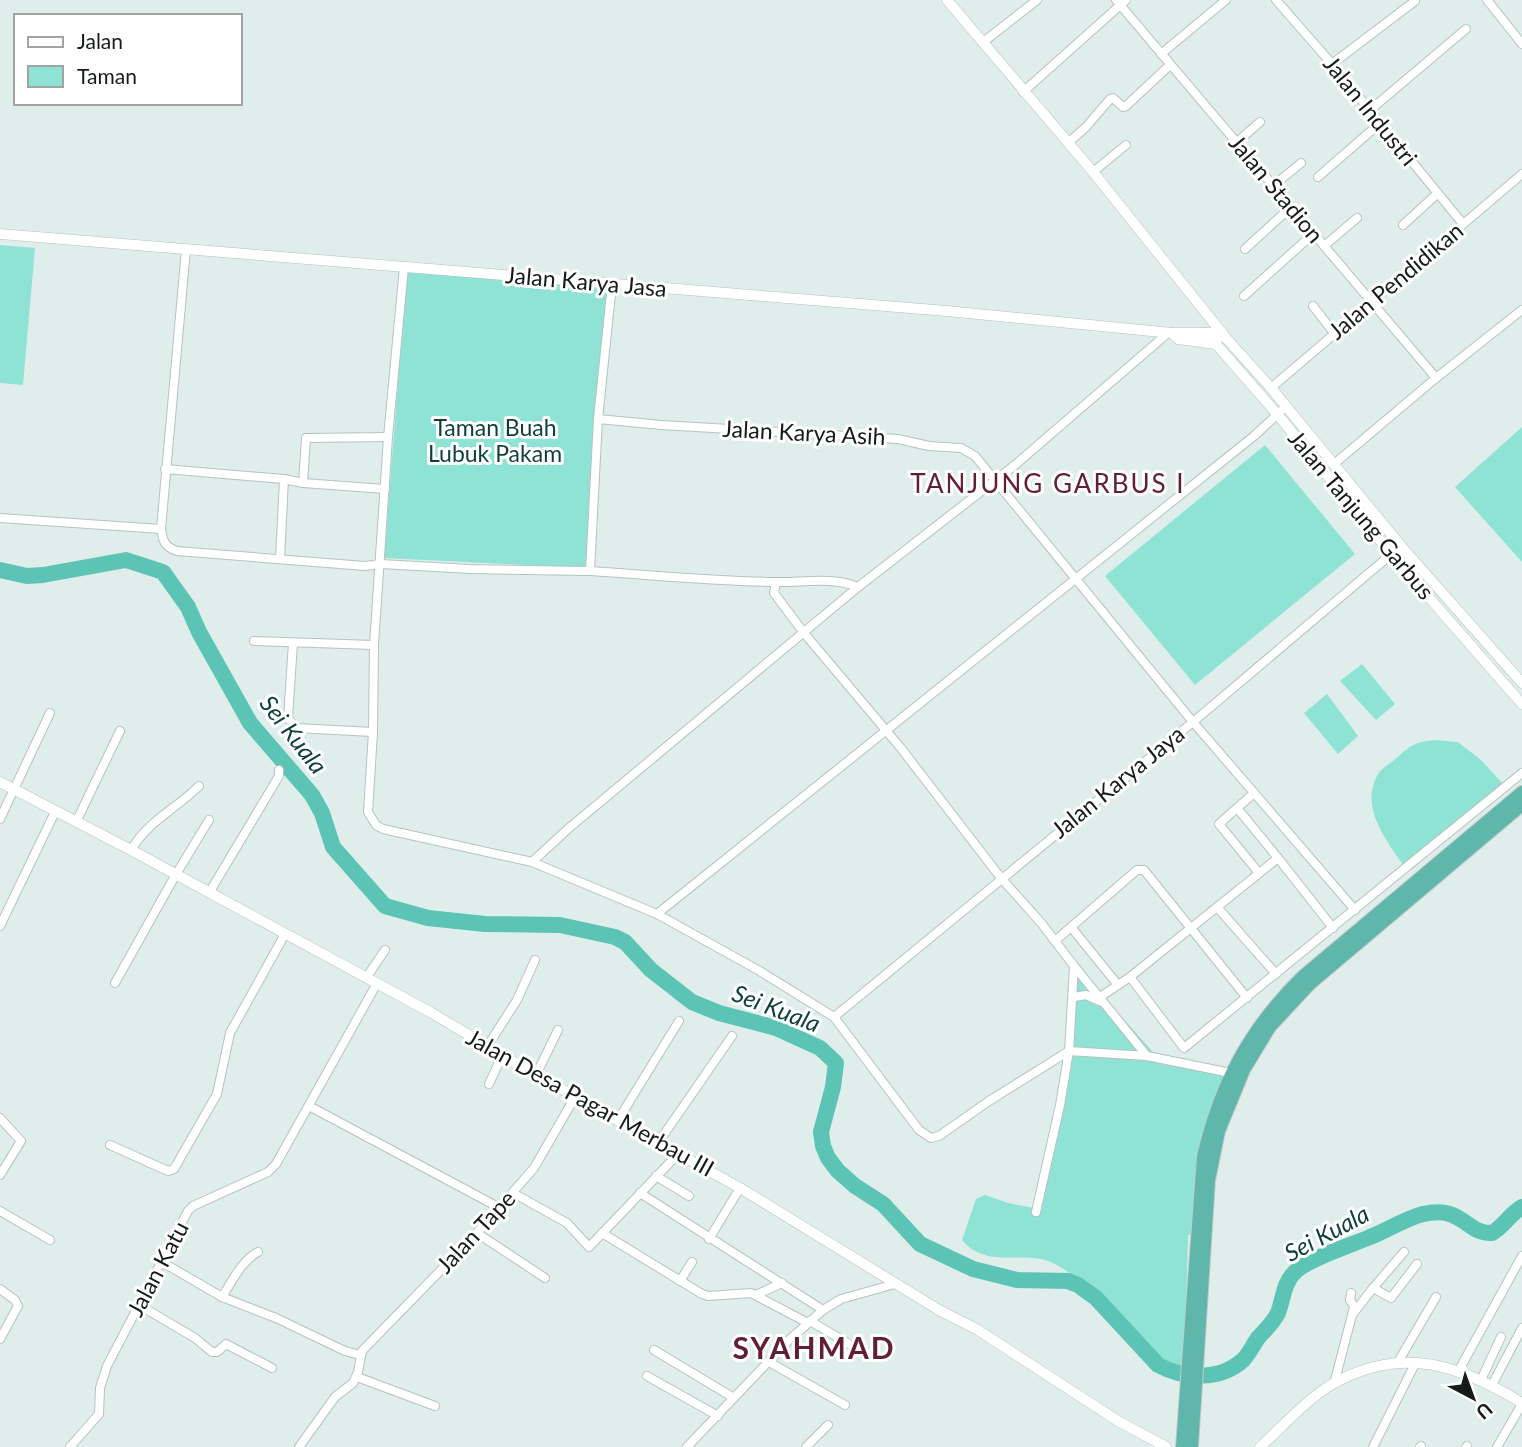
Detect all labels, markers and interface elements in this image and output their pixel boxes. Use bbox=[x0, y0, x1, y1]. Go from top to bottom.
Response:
legend bbox=[14, 14, 242, 105]
text: Jalan bbox=[77, 28, 123, 53]
street label: Jalan Industri bbox=[1318, 50, 1424, 171]
text: Taman bbox=[77, 63, 137, 88]
street label: Jalan Stadion bbox=[1224, 129, 1330, 248]
street label: Jalan Pendidikan bbox=[1322, 216, 1468, 345]
street label: Jalan Karya Jasa bbox=[504, 260, 668, 302]
park label: Taman Buah Lubuk Pakam bbox=[428, 413, 562, 467]
street label: Jalan Karya Asih bbox=[722, 414, 886, 450]
street label: Jalan Tanjung Garbus bbox=[1283, 424, 1441, 605]
district label: TANJUNG GARBUS I bbox=[910, 467, 1186, 499]
water label: Sei Kuala bbox=[255, 689, 334, 779]
street label: Jalan Karya Jaya bbox=[1045, 719, 1190, 843]
water label: Sei Kuala bbox=[729, 978, 824, 1038]
street label: Jalan Desa Pagar Merbau III bbox=[462, 1022, 719, 1182]
street label: Jalan Tape bbox=[430, 1184, 521, 1279]
water label: Sei Kuala bbox=[1279, 1198, 1374, 1267]
street label: Jalan Katu bbox=[120, 1216, 194, 1321]
district label: SYAHMAD bbox=[732, 1329, 896, 1365]
north arrow bbox=[1438, 1363, 1508, 1433]
text: U bbox=[1472, 1398, 1497, 1425]

